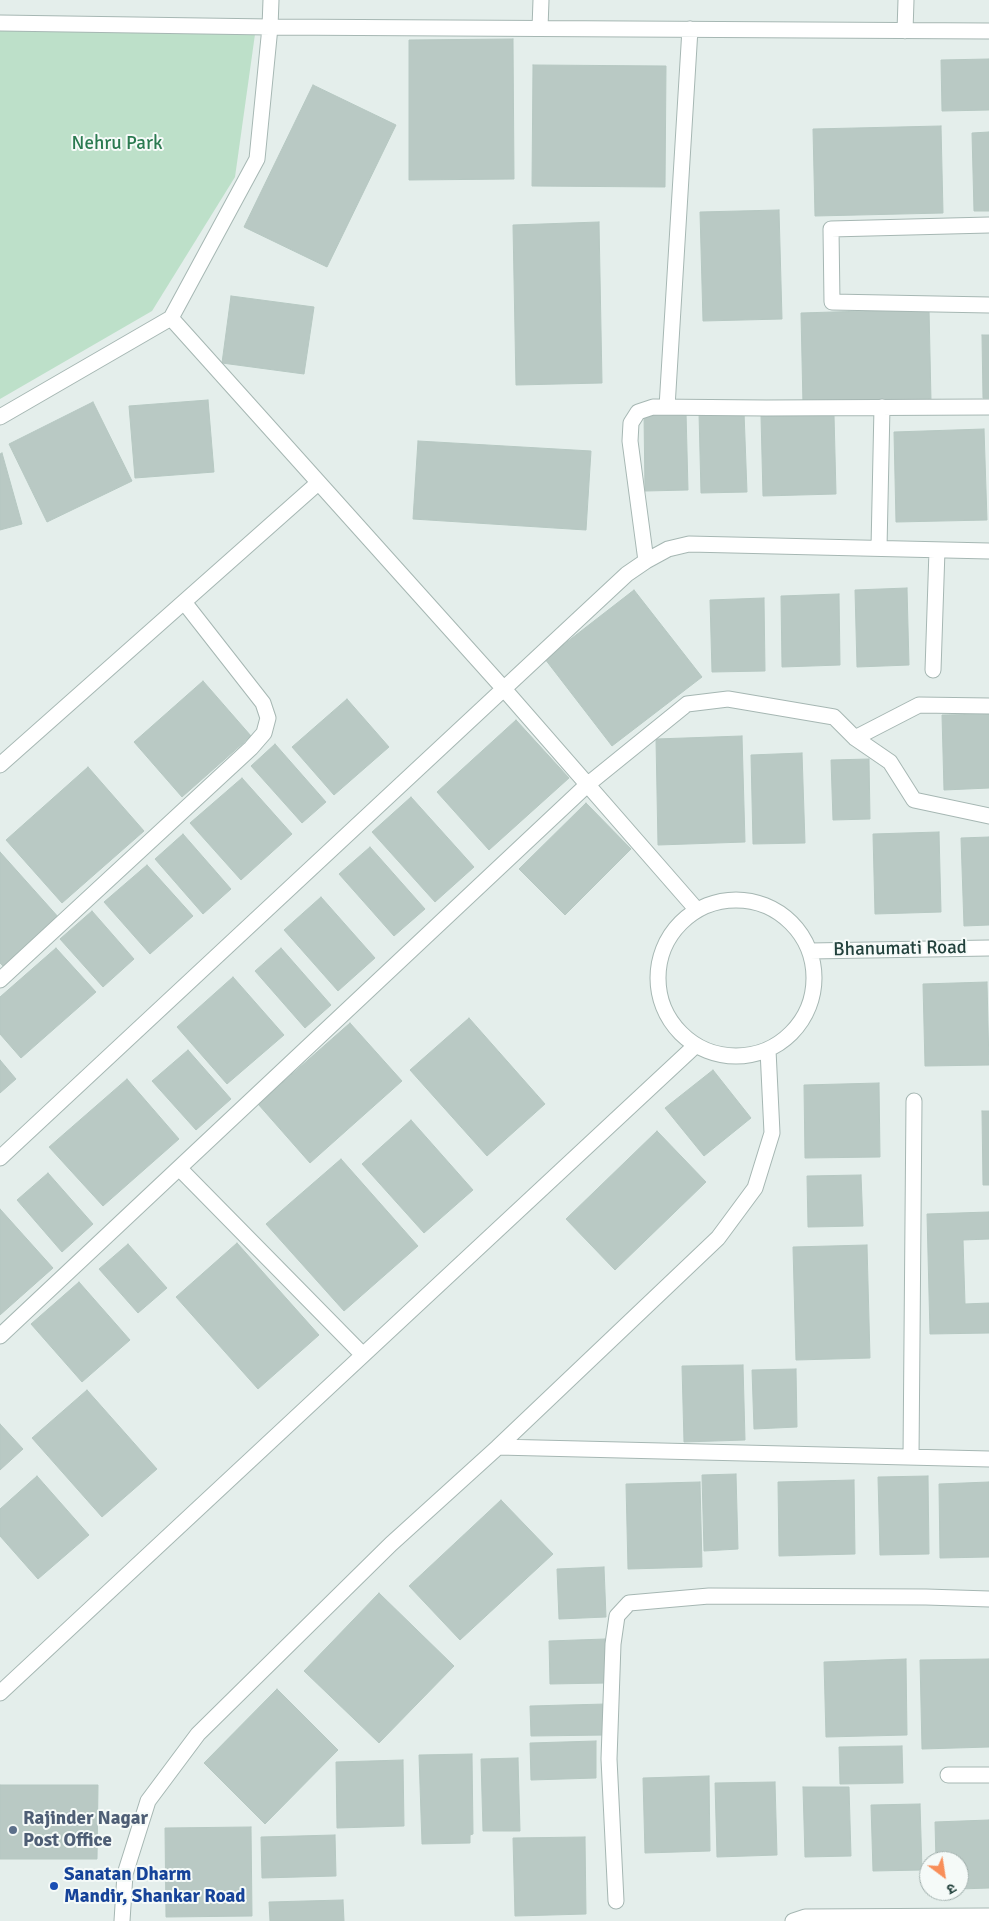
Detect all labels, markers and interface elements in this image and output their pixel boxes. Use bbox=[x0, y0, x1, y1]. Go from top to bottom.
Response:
park label: Nehru Park bbox=[72, 133, 162, 155]
street label: Bhanumati Road bbox=[833, 936, 967, 962]
place label: Rajinder Nagar Post Office bbox=[23, 1808, 148, 1852]
marker: Rajinder Nagar Post Office bbox=[7, 1824, 19, 1836]
north arrow bbox=[919, 1851, 969, 1901]
place label: Sanatan Dharm Mandir, Shankar Road bbox=[64, 1864, 246, 1908]
text: उ bbox=[944, 1879, 959, 1898]
marker: Sanatan Dharm Mandir, Shankar Road bbox=[48, 1880, 60, 1892]

